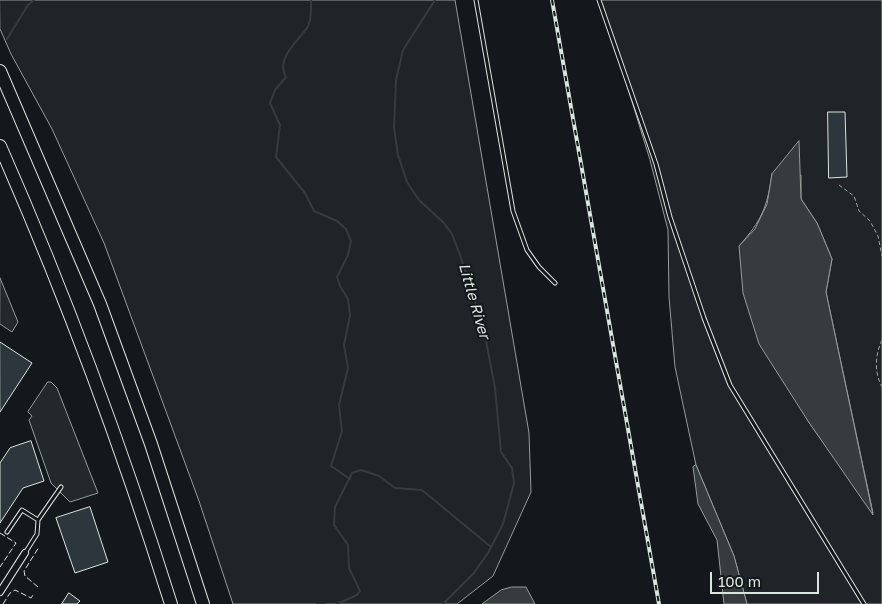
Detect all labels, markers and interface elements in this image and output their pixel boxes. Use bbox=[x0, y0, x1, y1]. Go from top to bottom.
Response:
water label: Little River bbox=[455, 261, 493, 341]
scale bar bbox=[712, 562, 821, 594]
text: 100 m bbox=[718, 572, 761, 590]

